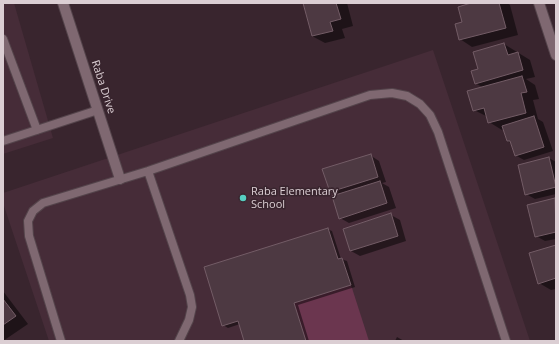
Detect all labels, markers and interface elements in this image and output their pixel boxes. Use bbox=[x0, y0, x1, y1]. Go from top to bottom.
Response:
street label: Raba Drive bbox=[88, 59, 118, 115]
place label: Raba Elementary School bbox=[251, 185, 338, 211]
marker: Raba Elementary School bbox=[238, 193, 248, 203]

